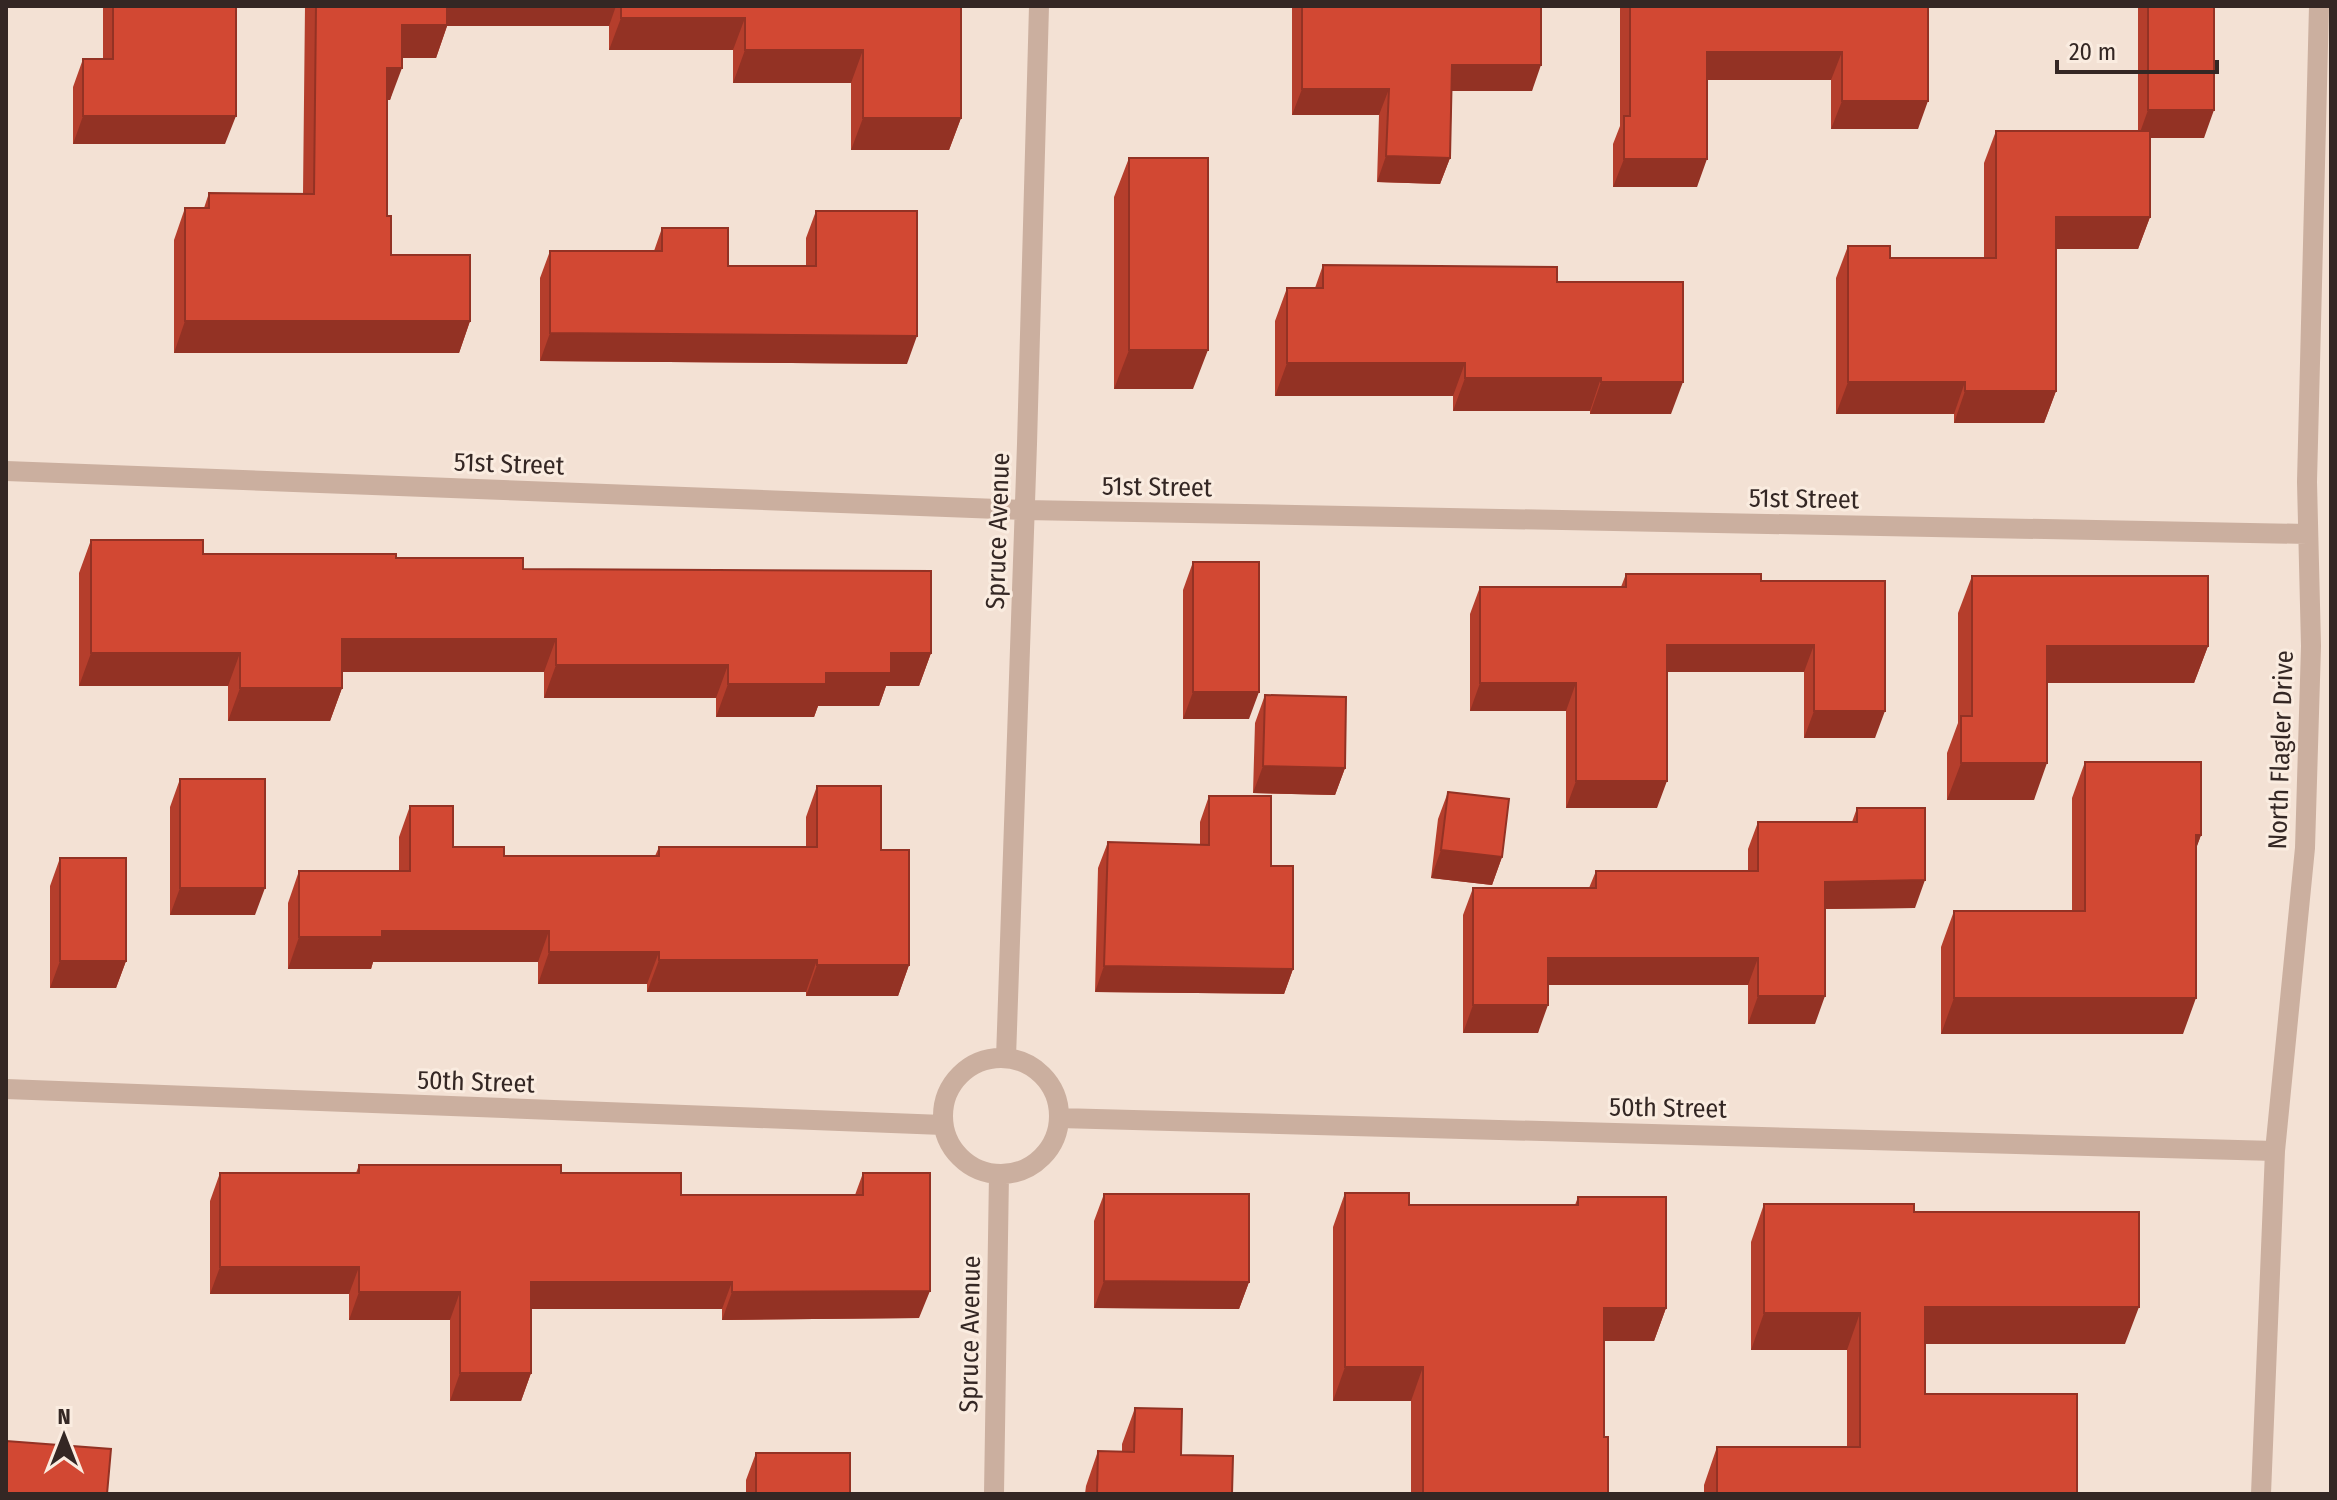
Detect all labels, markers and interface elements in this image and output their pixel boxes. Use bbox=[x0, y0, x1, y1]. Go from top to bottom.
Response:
scale bar bbox=[2057, 24, 2217, 74]
text: 20 m bbox=[2069, 38, 2116, 66]
street label: 51st Street bbox=[453, 447, 565, 481]
street label: Spruce Avenue bbox=[980, 452, 1016, 610]
street label: 51st Street bbox=[1102, 471, 1213, 503]
street label: 51st Street bbox=[1749, 483, 1860, 515]
street label: North Flagler Drive bbox=[2262, 650, 2300, 850]
street label: 50th Street bbox=[417, 1064, 536, 1100]
street label: 50th Street bbox=[1609, 1091, 1728, 1125]
street label: Spruce Avenue bbox=[953, 1255, 987, 1413]
north arrow bbox=[24, 1396, 104, 1476]
text: N bbox=[57, 1403, 71, 1430]

